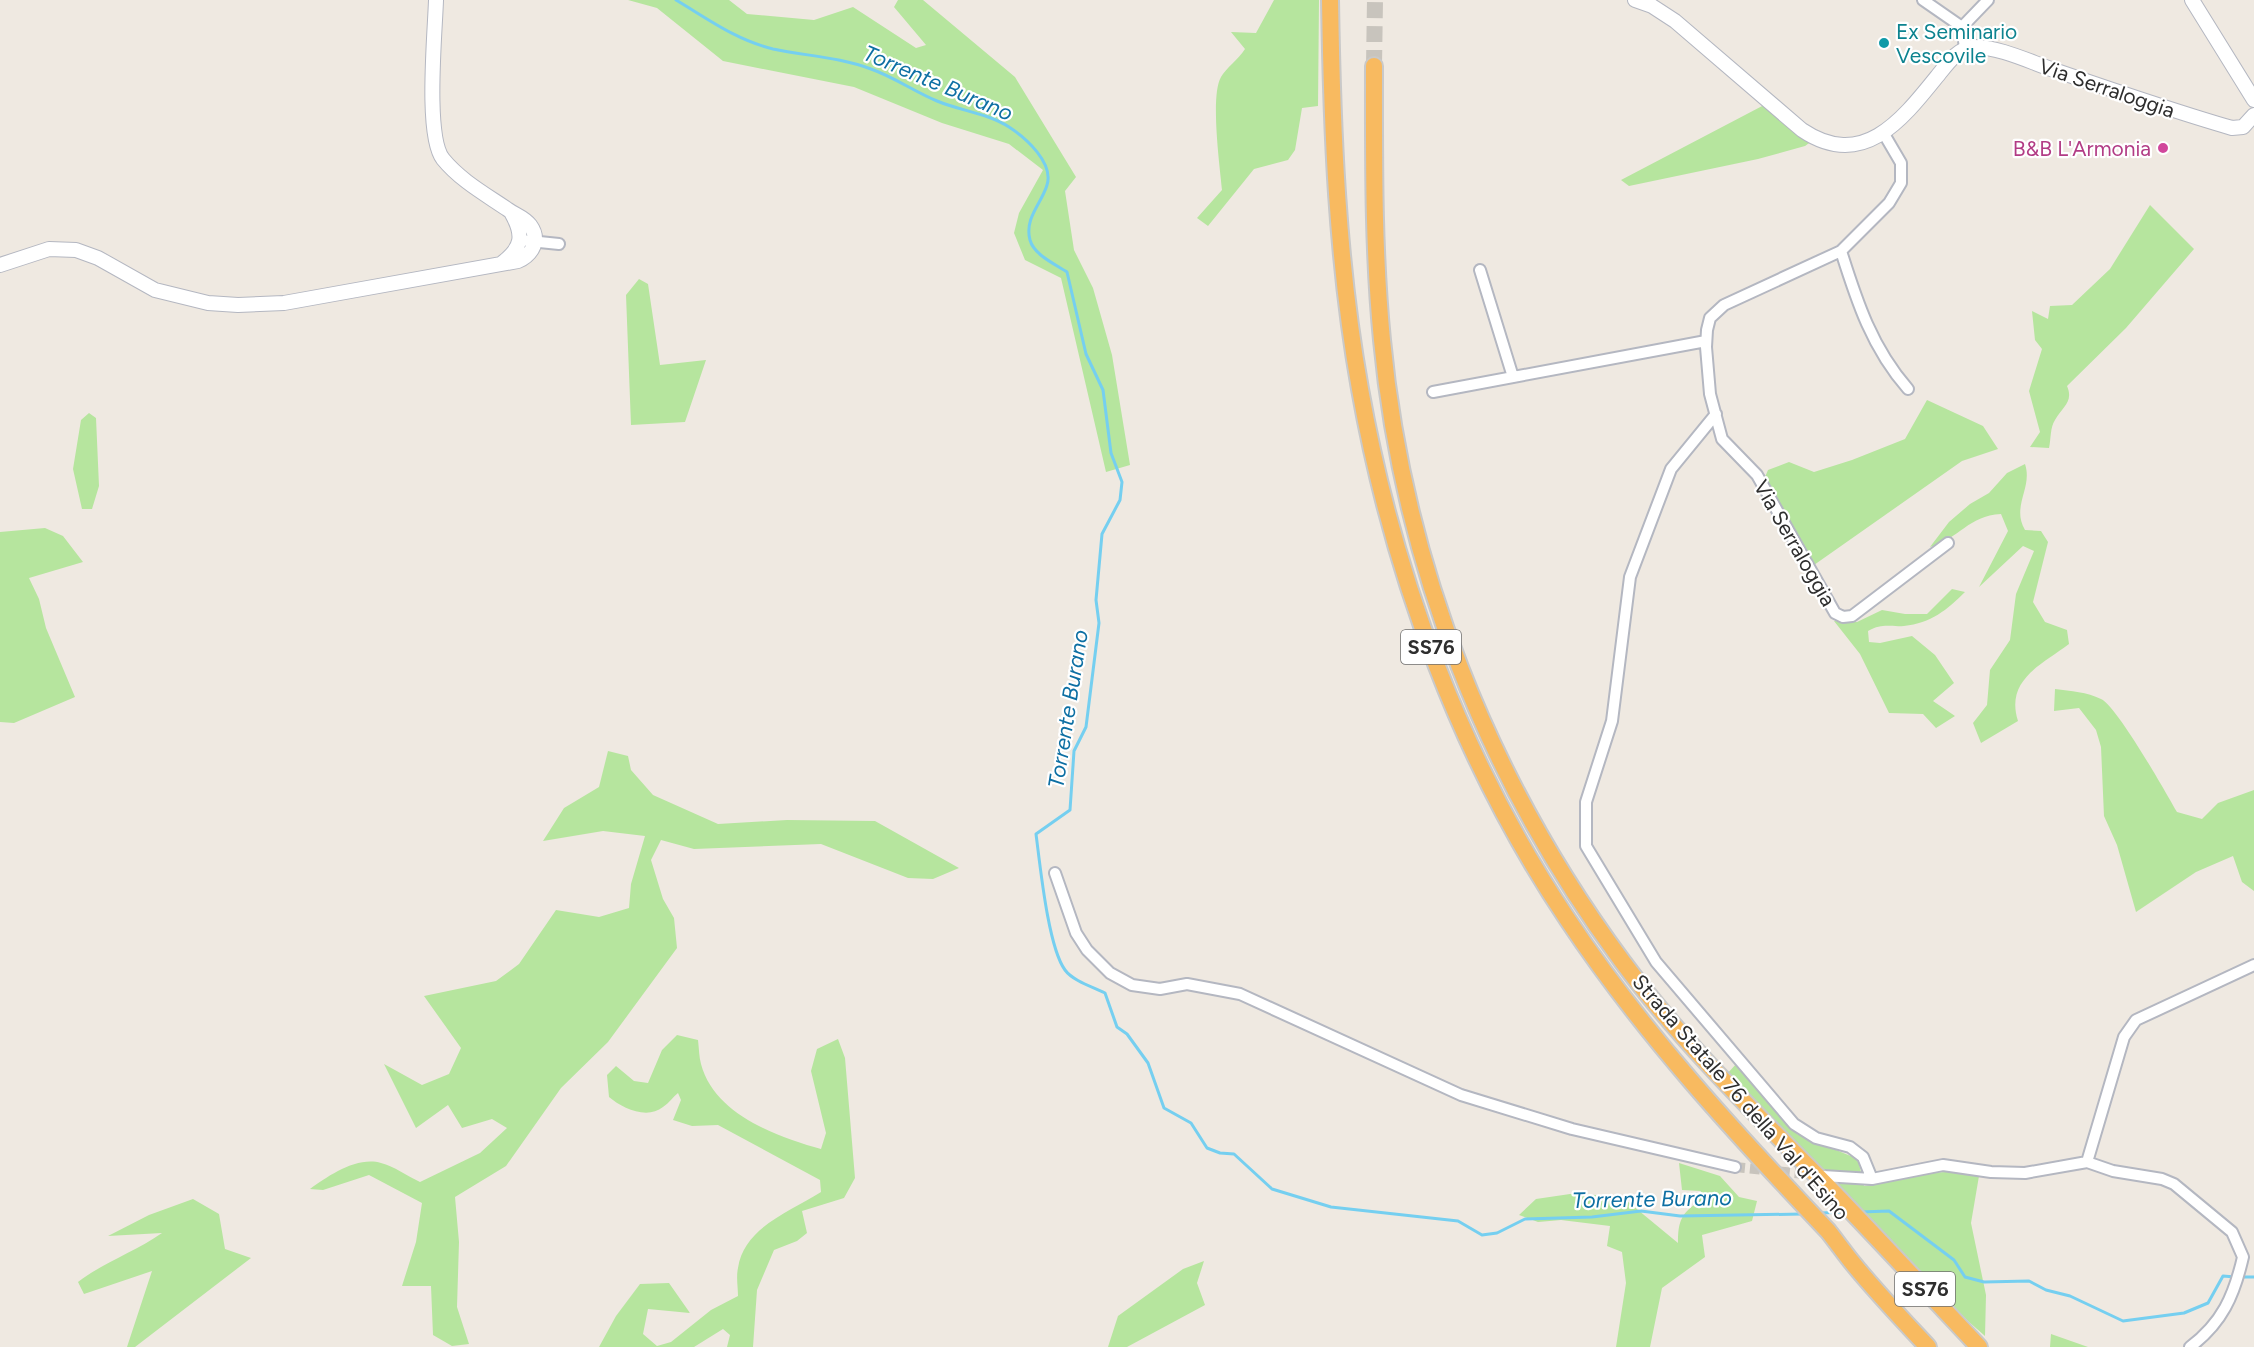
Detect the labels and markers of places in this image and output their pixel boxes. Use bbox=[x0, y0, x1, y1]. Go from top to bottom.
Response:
place label: Ex Seminario Vescovile bbox=[1896, 19, 2017, 68]
marker: Ex Seminario Vescovile bbox=[1877, 36, 1891, 50]
place label: B&B L'Armonia bbox=[2013, 136, 2151, 161]
marker: B&B L'Armonia bbox=[2156, 141, 2170, 155]

